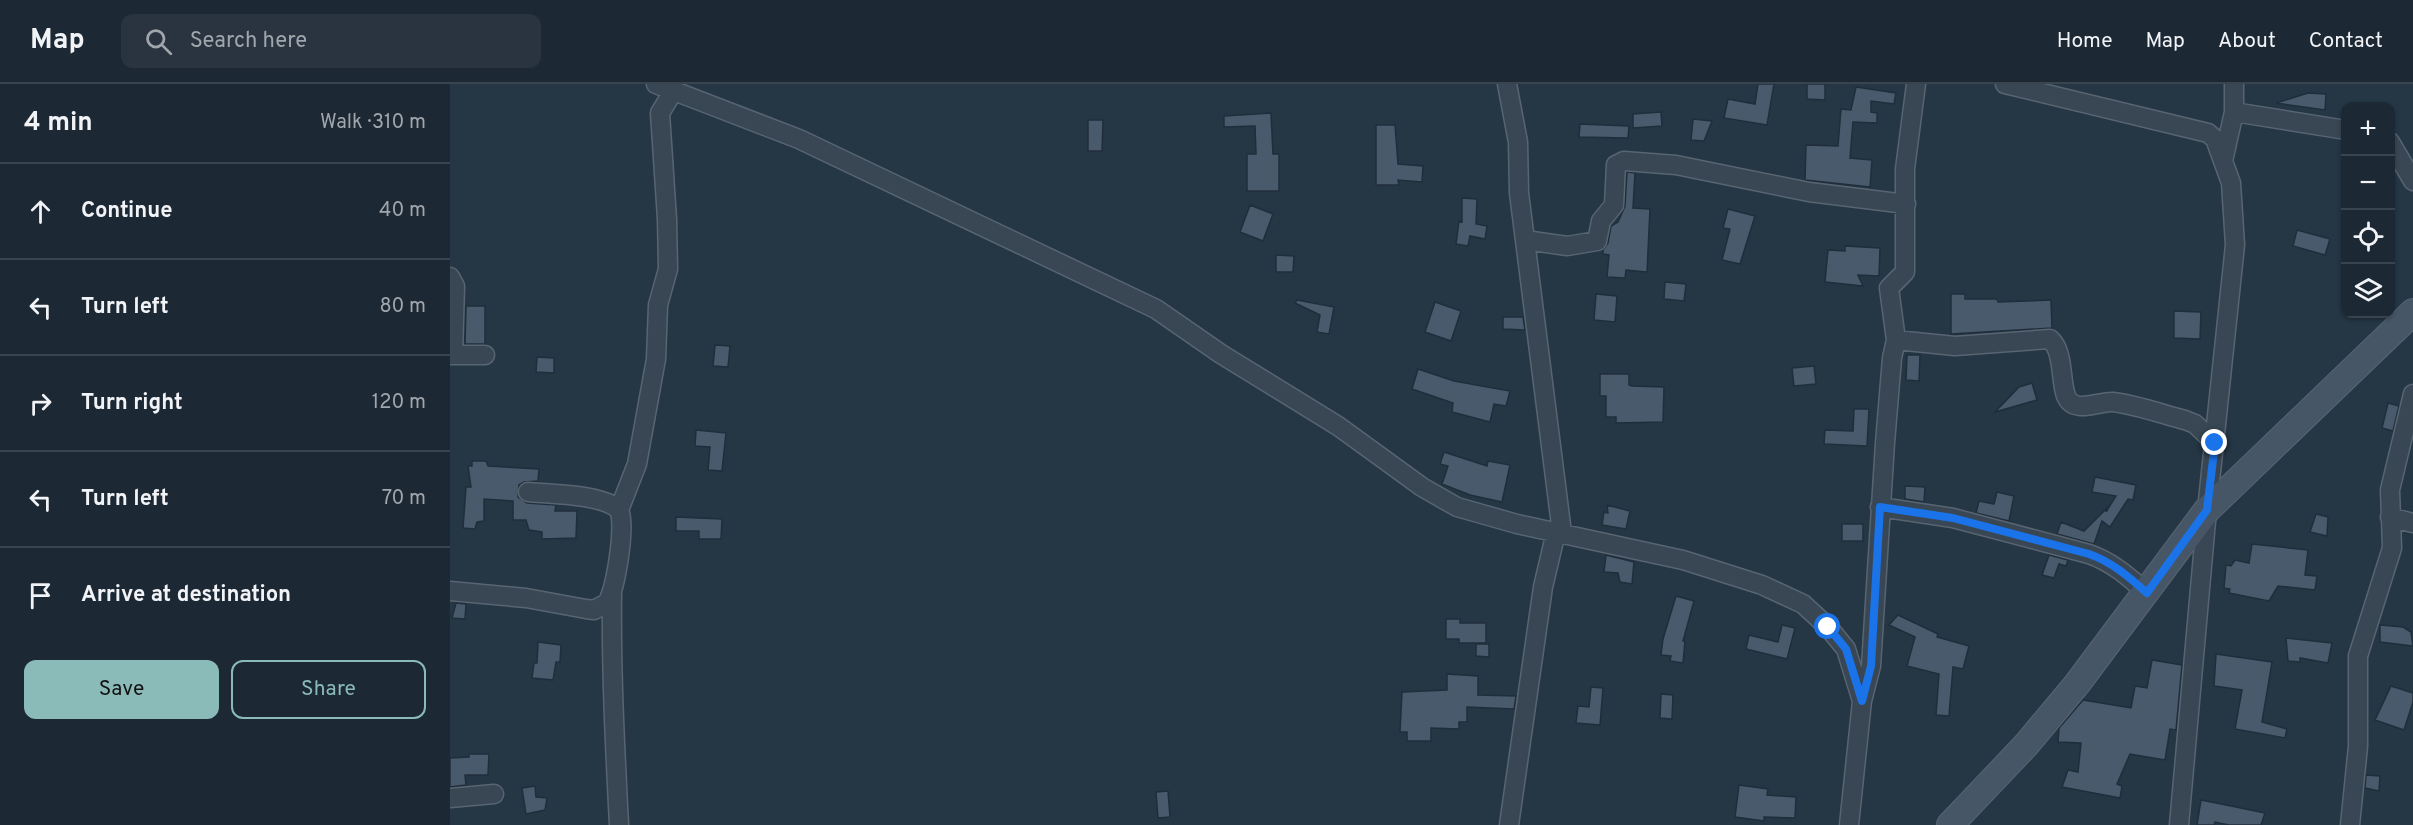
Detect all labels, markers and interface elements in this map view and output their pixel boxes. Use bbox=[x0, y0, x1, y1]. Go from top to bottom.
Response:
search box bbox=[121, 14, 541, 68]
text: Map bbox=[30, 23, 85, 59]
icon: search bbox=[142, 25, 175, 58]
text: Search here bbox=[190, 28, 307, 55]
text: Home bbox=[2057, 28, 2113, 55]
text: Map bbox=[2146, 28, 2185, 55]
text: About bbox=[2218, 28, 2276, 55]
text: Contact bbox=[2309, 28, 2383, 55]
map controls bbox=[2341, 102, 2395, 318]
button: + bbox=[2341, 102, 2395, 156]
text: 4 min bbox=[24, 107, 93, 140]
text: Walk · 310 m bbox=[320, 110, 426, 136]
button: − bbox=[2341, 156, 2395, 210]
icon: ahead bbox=[24, 195, 57, 228]
text: Continue bbox=[81, 198, 172, 225]
text: 40 m bbox=[379, 198, 426, 224]
button: locate bbox=[2341, 210, 2395, 264]
button: layers bbox=[2341, 264, 2395, 318]
icon: left bbox=[24, 291, 57, 324]
text: Turn left bbox=[81, 294, 169, 321]
text: 80 m bbox=[380, 294, 426, 320]
icon: right bbox=[24, 387, 57, 420]
text: Turn right bbox=[81, 390, 183, 417]
text: 120 m bbox=[372, 390, 426, 416]
route end bbox=[2201, 429, 2227, 455]
icon: left bbox=[24, 483, 57, 516]
text: Turn left bbox=[81, 486, 169, 513]
text: 70 m bbox=[382, 486, 426, 512]
icon: arrive bbox=[24, 579, 57, 612]
text: Arrive at destination bbox=[81, 582, 291, 609]
route start bbox=[1814, 613, 1840, 639]
button: Save bbox=[24, 660, 219, 719]
button: Share bbox=[231, 660, 426, 719]

